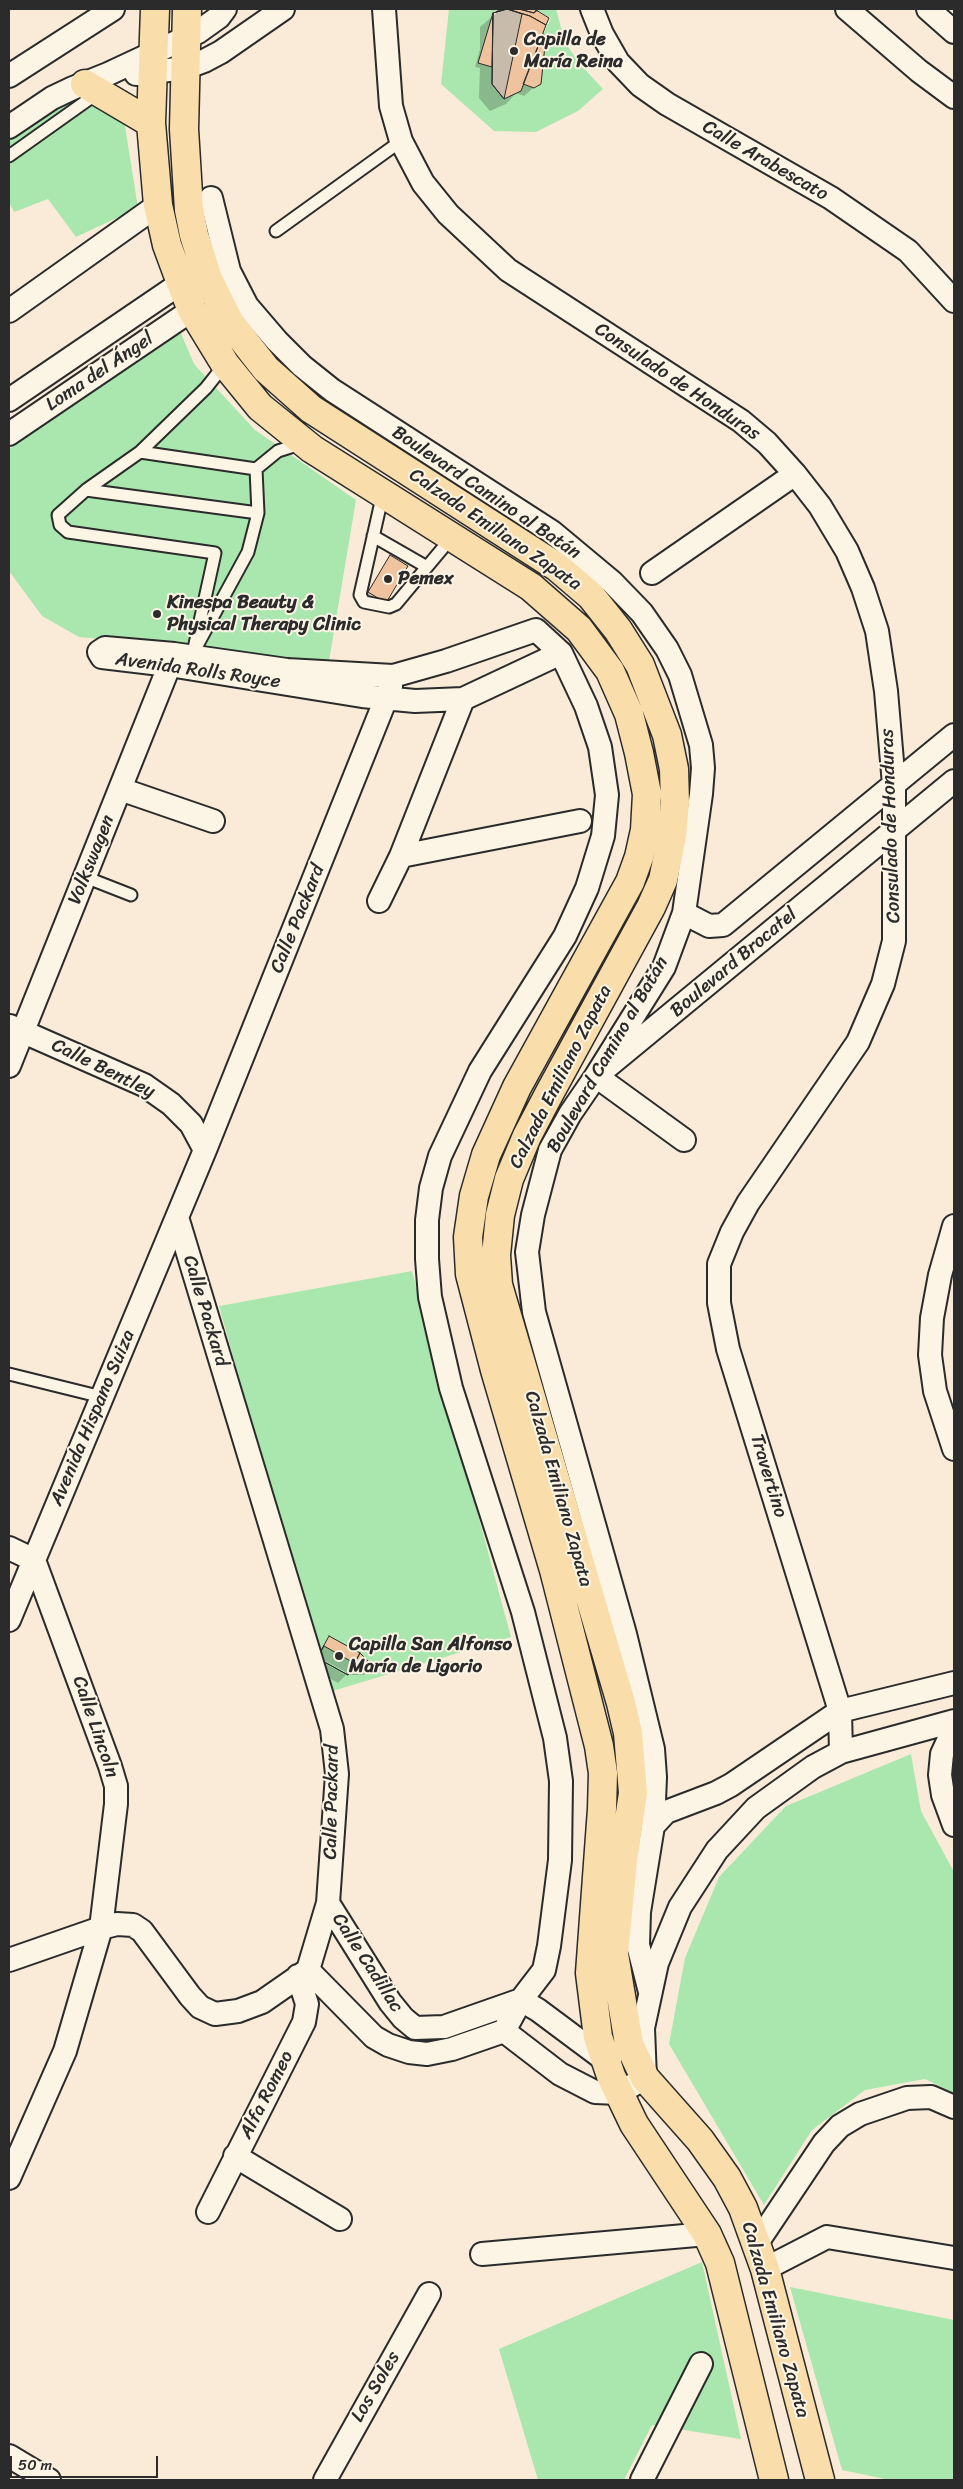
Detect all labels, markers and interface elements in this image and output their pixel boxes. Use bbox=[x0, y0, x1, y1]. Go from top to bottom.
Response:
place label: Capilla de María Reina bbox=[524, 29, 623, 73]
marker: Capilla de María Reina bbox=[508, 45, 520, 57]
street label: Calle Arabescato bbox=[698, 116, 832, 206]
street label: Consulado de Honduras bbox=[590, 318, 764, 446]
street label: Loma del Ángel bbox=[42, 328, 158, 416]
street label: Boulevard Camino al Batán bbox=[387, 421, 585, 565]
street label: Calzada Emiliano Zapata bbox=[405, 464, 585, 596]
place label: Pemex bbox=[398, 568, 453, 590]
marker: Pemex bbox=[382, 573, 394, 585]
place label: Kinespa Beauty & Physical Therapy Clinic bbox=[167, 592, 361, 636]
marker: Kinespa Beauty & Physical Therapy Clinic bbox=[151, 608, 163, 620]
street label: Avenida Rolls Royce bbox=[114, 648, 282, 694]
street label: Consulado de Honduras bbox=[876, 728, 906, 924]
street label: Volkswagen bbox=[64, 812, 120, 908]
street label: Calle Packard bbox=[266, 861, 330, 977]
street label: Boulevard Brocatel bbox=[666, 903, 802, 1023]
street label: Boulevard Camino al Batán bbox=[542, 953, 674, 1157]
street label: Calzada Emiliano Zapata bbox=[505, 982, 617, 1172]
street label: Calle Bentley bbox=[48, 1034, 158, 1104]
street label: Calle Packard bbox=[177, 1253, 233, 1369]
street label: Avenida Hispano Suiza bbox=[46, 1327, 140, 1509]
street label: Calzada Emiliano Zapata bbox=[519, 1388, 597, 1590]
street label: Travertino bbox=[745, 1432, 791, 1520]
place label: Capilla San Alfonso María de Ligorio bbox=[349, 1634, 512, 1678]
marker: Capilla San Alfonso María de Ligorio bbox=[333, 1650, 345, 1662]
street label: Calle Lincoln bbox=[67, 1673, 123, 1781]
street label: Calle Packard bbox=[320, 1744, 344, 1860]
street label: Calle Cadillac bbox=[327, 1909, 407, 2017]
street label: Alfa Romeo bbox=[235, 2047, 299, 2143]
street label: Calzada Emiliano Zapata bbox=[736, 2219, 814, 2421]
street label: Los Soles bbox=[347, 2348, 405, 2426]
scale bar bbox=[12, 2446, 160, 2478]
text: 50 m bbox=[18, 2452, 52, 2478]

